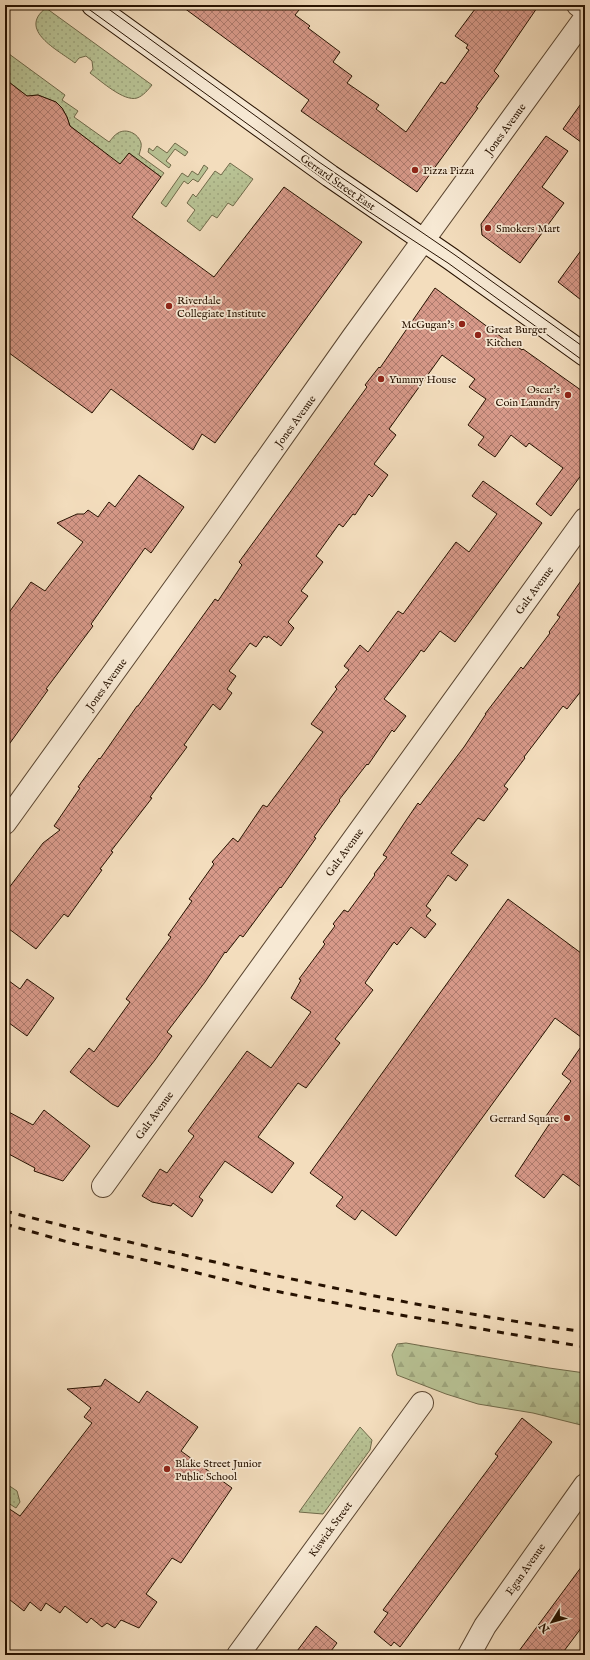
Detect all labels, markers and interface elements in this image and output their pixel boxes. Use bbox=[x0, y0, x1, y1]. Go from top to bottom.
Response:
street label: Jones Avenue bbox=[481, 101, 529, 160]
street label: Gerrard Street East bbox=[297, 152, 378, 214]
place label: Pizza Pizza bbox=[423, 164, 474, 178]
marker: Pizza Pizza bbox=[410, 165, 420, 175]
place label: Smokers Mart bbox=[496, 222, 560, 236]
marker: Smokers Mart bbox=[483, 223, 493, 233]
place label: Riverdale Collegiate Institute bbox=[177, 294, 266, 321]
marker: Riverdale Collegiate Institute bbox=[164, 301, 174, 311]
place label: McGugan's bbox=[401, 318, 454, 332]
marker: McGugan's bbox=[457, 319, 467, 329]
place label: Great Burger Kitchen bbox=[486, 323, 547, 350]
marker: Great Burger Kitchen bbox=[473, 330, 483, 340]
place label: Yummy House bbox=[389, 373, 456, 387]
marker: Yummy House bbox=[376, 374, 386, 384]
place label: Oscar's Coin Laundry bbox=[496, 383, 561, 410]
marker: Oscar's Coin Laundry bbox=[563, 390, 573, 400]
street label: Jones Avenue bbox=[271, 393, 319, 452]
street label: Galt Avenue bbox=[513, 564, 557, 617]
street label: Jones Avenue bbox=[82, 656, 130, 715]
street label: Galt Avenue bbox=[323, 826, 367, 879]
street label: Galt Avenue bbox=[133, 1089, 177, 1142]
place label: Gerrard Square bbox=[489, 1112, 559, 1126]
marker: Gerrard Square bbox=[562, 1113, 572, 1123]
place label: Blake Street Junior Public School bbox=[175, 1457, 262, 1484]
marker: Blake Street Junior Public School bbox=[162, 1464, 172, 1474]
street label: Kiswick Street bbox=[306, 1499, 356, 1560]
street label: Egan Avenue bbox=[503, 1541, 549, 1598]
north arrow bbox=[532, 1602, 572, 1642]
text: N bbox=[536, 1619, 554, 1636]

